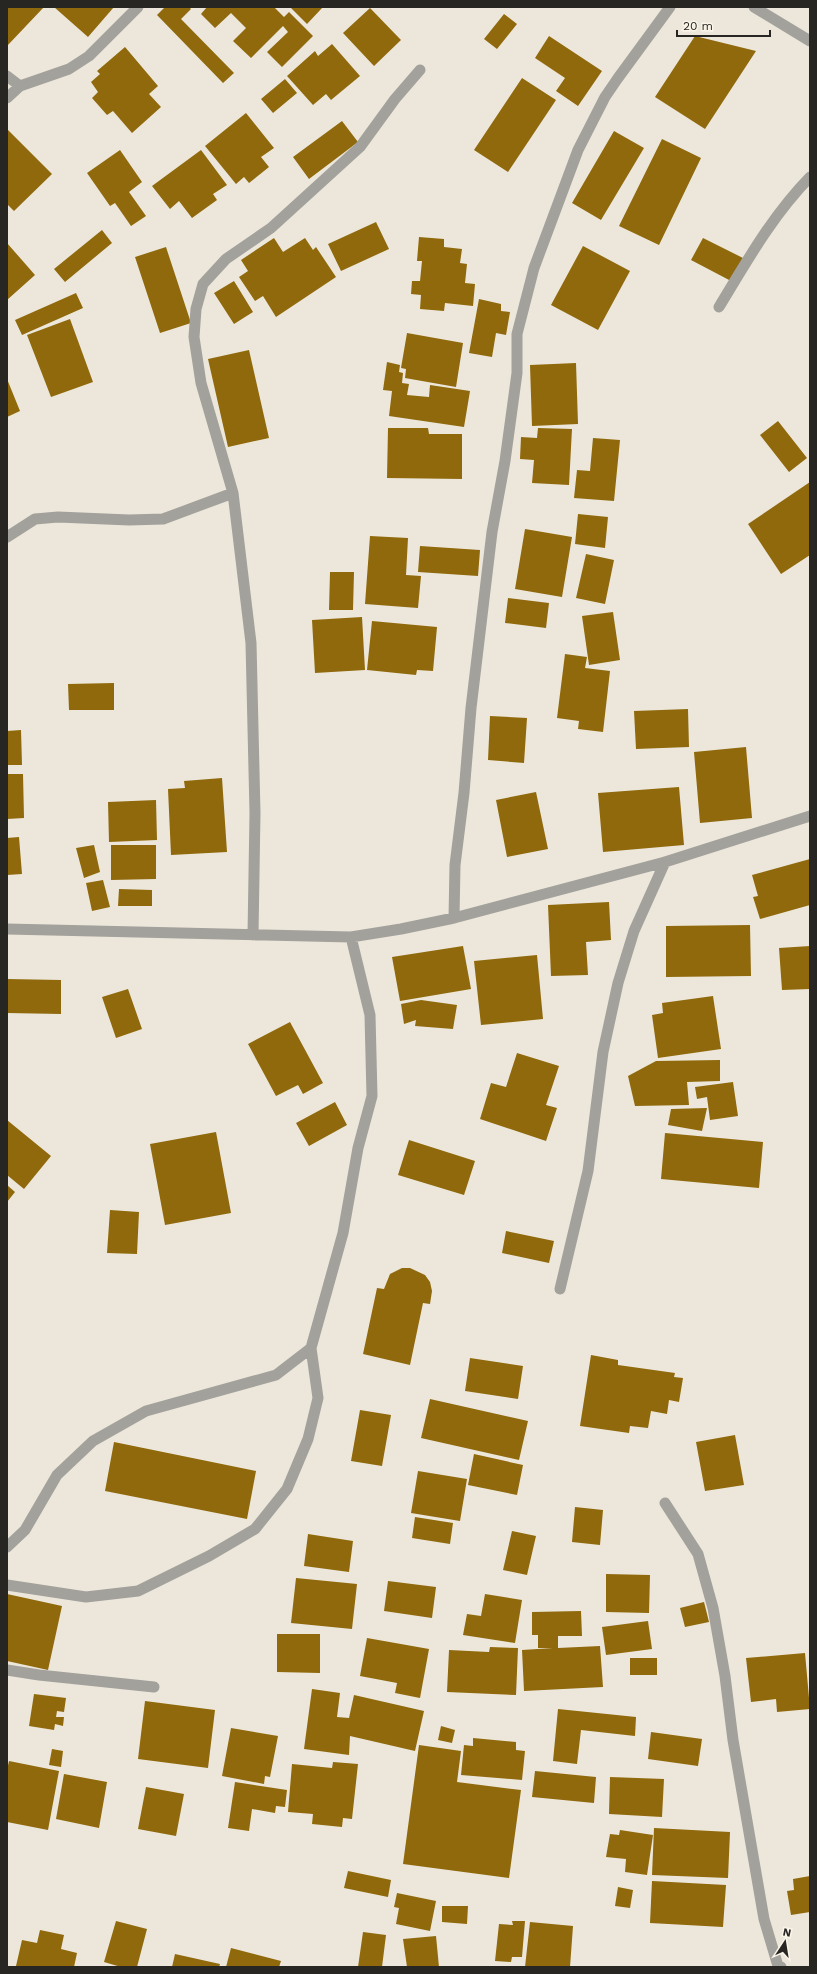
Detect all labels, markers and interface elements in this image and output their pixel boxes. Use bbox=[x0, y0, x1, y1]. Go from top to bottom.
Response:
scale bar bbox=[677, 12, 770, 38]
text: 20 m bbox=[683, 19, 713, 33]
north arrow bbox=[765, 1922, 805, 1962]
text: N bbox=[782, 1926, 792, 1940]

